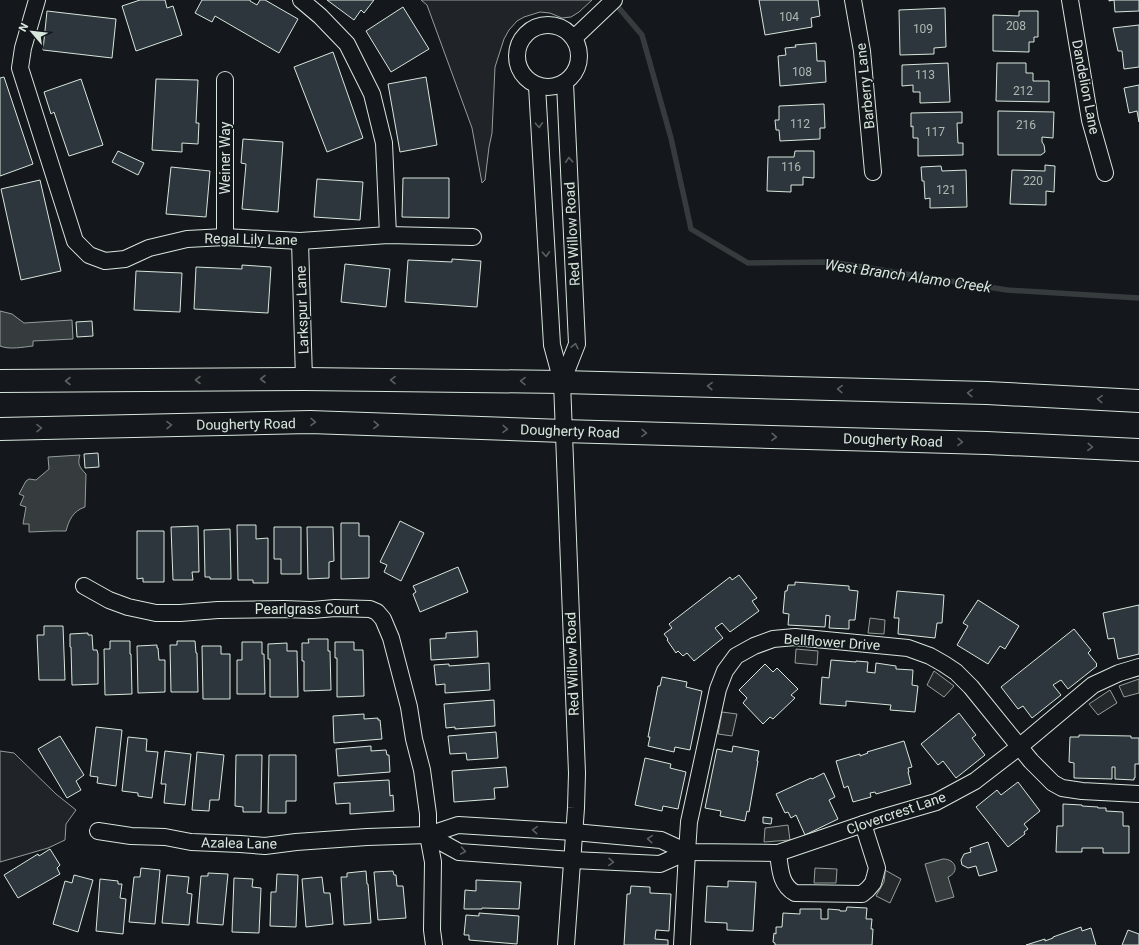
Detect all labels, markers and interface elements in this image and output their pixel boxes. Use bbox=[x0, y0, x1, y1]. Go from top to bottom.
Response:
house number: 104 bbox=[779, 10, 799, 24]
north arrow bbox=[12, 12, 52, 52]
house number: 208 bbox=[1006, 19, 1026, 33]
text: N bbox=[16, 21, 31, 34]
house number: 109 bbox=[913, 22, 933, 36]
street label: Dandelion Lane bbox=[1069, 38, 1103, 136]
street label: Barberry Lane bbox=[853, 42, 877, 130]
house number: 108 bbox=[792, 65, 812, 79]
house number: 113 bbox=[915, 68, 935, 82]
house number: 212 bbox=[1013, 84, 1033, 98]
house number: 112 bbox=[790, 117, 810, 131]
house number: 216 bbox=[1016, 118, 1036, 132]
street label: Weiner Way bbox=[217, 121, 233, 194]
one-way arrow bbox=[535, 122, 543, 128]
house number: 117 bbox=[925, 125, 945, 139]
one-way arrow bbox=[564, 157, 573, 163]
house number: 116 bbox=[781, 160, 801, 174]
house number: 220 bbox=[1023, 174, 1043, 188]
street label: Red Willow Road bbox=[561, 182, 583, 286]
house number: 121 bbox=[936, 183, 956, 197]
street label: Regal Lily Lane bbox=[204, 230, 298, 248]
one-way arrow bbox=[542, 251, 551, 257]
water label: West Branch Alamo Creek bbox=[824, 255, 993, 297]
street label: Larkspur Lane bbox=[292, 266, 312, 354]
one-way arrow bbox=[570, 342, 579, 349]
one-way arrow bbox=[260, 375, 266, 383]
one-way arrow bbox=[195, 376, 201, 384]
one-way arrow bbox=[390, 376, 396, 384]
one-way arrow bbox=[65, 377, 71, 385]
one-way arrow bbox=[520, 377, 526, 386]
one-way arrow bbox=[707, 382, 713, 390]
one-way arrow bbox=[837, 385, 843, 394]
one-way arrow bbox=[967, 389, 973, 397]
one-way arrow bbox=[1097, 395, 1103, 404]
street label: Dougherty Road bbox=[196, 415, 296, 433]
one-way arrow bbox=[310, 418, 316, 427]
one-way arrow bbox=[373, 420, 379, 429]
one-way arrow bbox=[166, 421, 172, 430]
street label: Dougherty Road bbox=[520, 421, 620, 441]
one-way arrow bbox=[36, 424, 42, 433]
one-way arrow bbox=[502, 425, 508, 433]
one-way arrow bbox=[641, 429, 647, 438]
street label: Dougherty Road bbox=[843, 430, 943, 450]
one-way arrow bbox=[771, 433, 777, 441]
one-way arrow bbox=[957, 438, 963, 446]
one-way arrow bbox=[1087, 443, 1093, 452]
street label: Pearlgrass Court bbox=[255, 601, 360, 617]
street label: Red Willow Road bbox=[562, 612, 582, 716]
street label: Bellflower Drive bbox=[783, 631, 881, 653]
street label: Clovercrest Lane bbox=[844, 788, 948, 838]
one-way arrow bbox=[532, 825, 538, 834]
street label: Azalea Lane bbox=[201, 834, 277, 852]
one-way arrow bbox=[647, 835, 653, 844]
one-way arrow bbox=[460, 847, 466, 855]
one-way arrow bbox=[608, 857, 614, 866]

